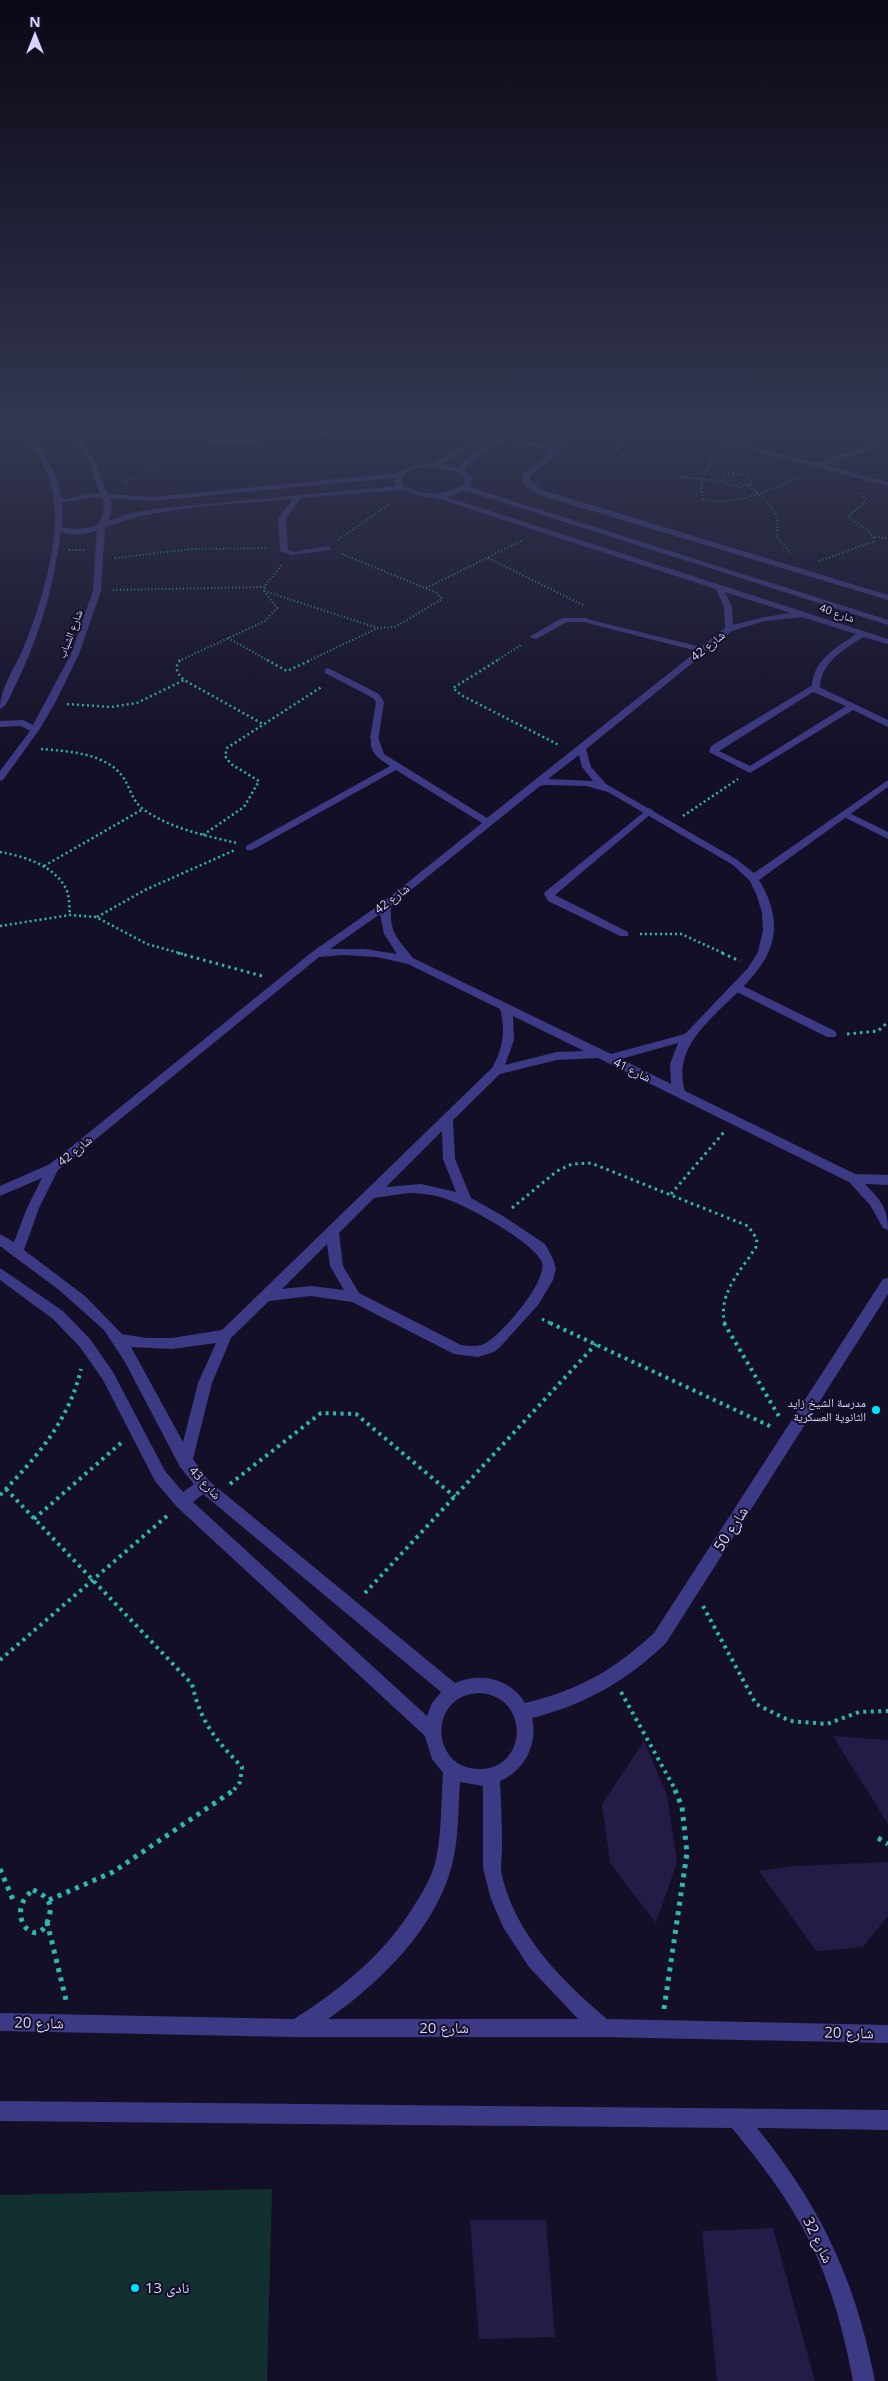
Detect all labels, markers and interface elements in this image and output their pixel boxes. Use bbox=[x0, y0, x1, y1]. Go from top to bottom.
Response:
north arrow bbox=[10, 10, 60, 60]
text: N bbox=[29, 12, 41, 31]
street label: شارع 40 bbox=[818, 600, 857, 626]
street label: شارع الشباب bbox=[53, 608, 86, 660]
street label: شارع 42 bbox=[687, 626, 729, 665]
street label: شارع 42 bbox=[371, 880, 413, 917]
street label: شارع 41 bbox=[611, 1053, 654, 1086]
street label: شارع 42 bbox=[54, 1131, 96, 1170]
place label: مدرسة الشيخ زايد الثانوية العسكرية bbox=[788, 1394, 866, 1425]
marker: مدرسة الشيخ زايد الثانوية العسكرية bbox=[870, 1404, 882, 1416]
street label: شارع 43 bbox=[186, 1462, 225, 1503]
street label: شارع 50 bbox=[708, 1502, 753, 1555]
street label: شارع 20 bbox=[14, 2012, 64, 2033]
street label: شارع 20 bbox=[419, 2017, 469, 2038]
street label: شارع 20 bbox=[824, 2022, 874, 2043]
street label: شارع 32 bbox=[798, 2213, 839, 2267]
place label: نادى 13 bbox=[145, 2277, 189, 2298]
marker: نادى 13 bbox=[129, 2282, 141, 2294]

